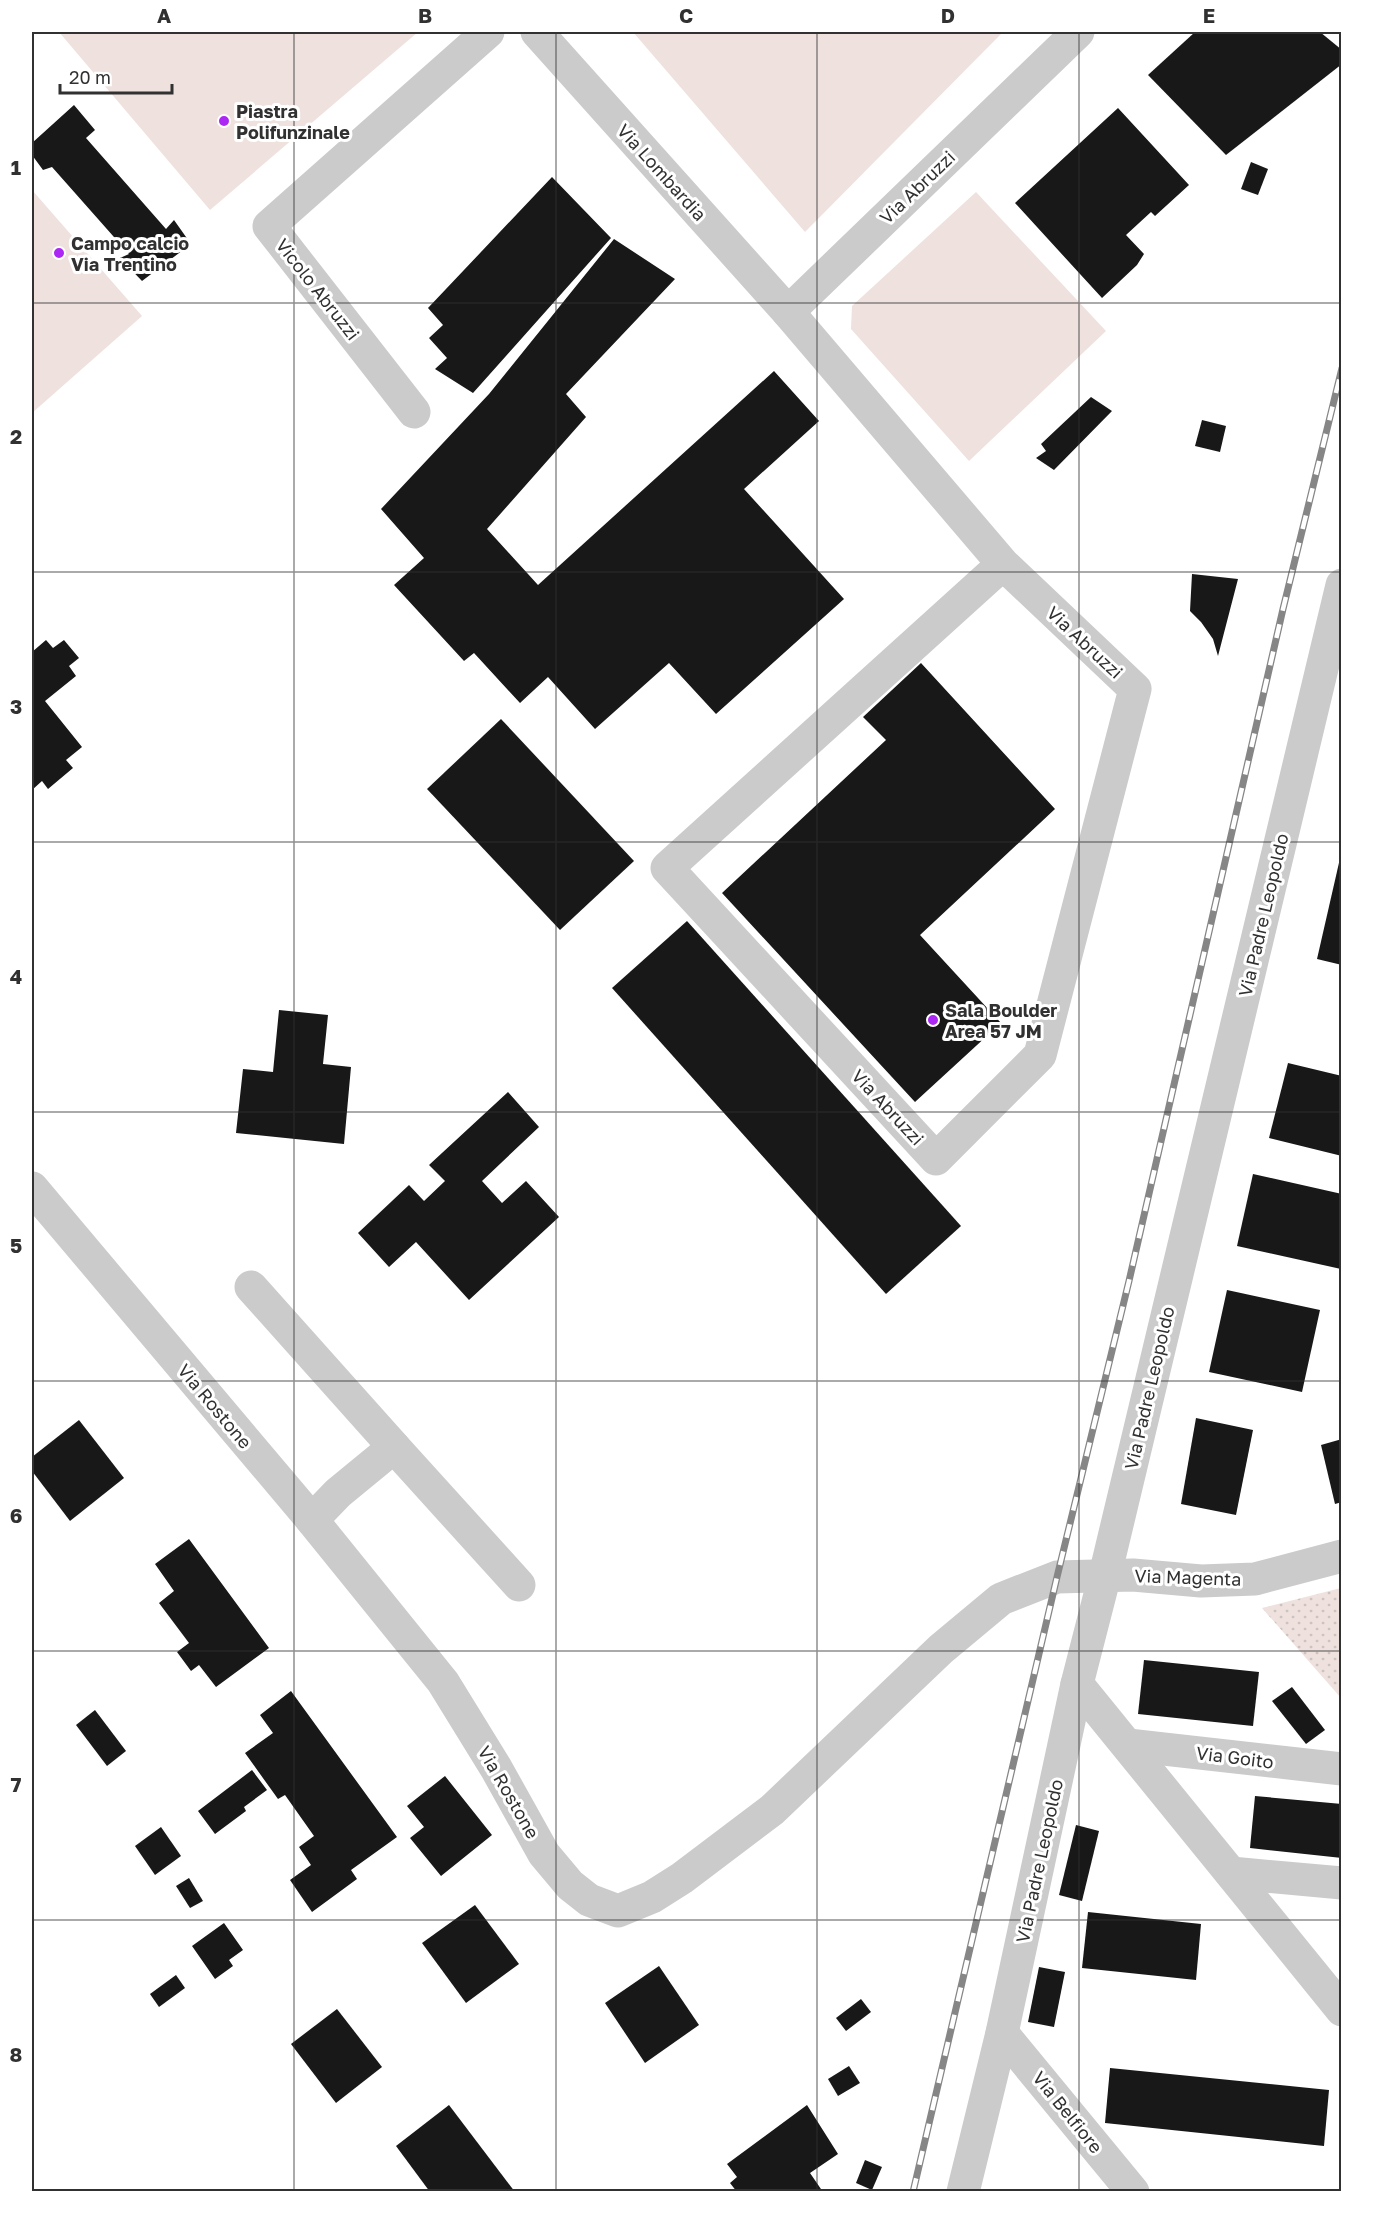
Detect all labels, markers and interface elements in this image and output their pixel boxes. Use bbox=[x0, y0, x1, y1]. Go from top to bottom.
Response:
text: A bbox=[157, 3, 171, 27]
text: B bbox=[418, 3, 432, 27]
text: C bbox=[679, 3, 693, 27]
text: D bbox=[941, 3, 955, 27]
text: E bbox=[1203, 3, 1215, 27]
scale bar bbox=[60, 57, 172, 95]
text: 20 m bbox=[69, 66, 111, 88]
place label: Piastra Polifunzinale bbox=[236, 100, 350, 143]
marker: Piastra Polifunzinale bbox=[217, 114, 231, 128]
street label: Via Lombardia bbox=[613, 119, 711, 225]
street label: Via Abruzzi bbox=[875, 146, 959, 228]
text: 1 bbox=[11, 155, 21, 179]
place label: Campo calcio Via Trentino bbox=[71, 232, 189, 275]
street label: Vicolo Abruzzi bbox=[272, 234, 364, 344]
marker: Campo calcio Via Trentino bbox=[52, 246, 66, 260]
text: 2 bbox=[10, 424, 22, 448]
street label: Via Abruzzi bbox=[1042, 601, 1128, 683]
text: 3 bbox=[10, 694, 22, 718]
street label: Via Padre Leopoldo bbox=[1234, 831, 1292, 999]
text: 4 bbox=[10, 964, 22, 988]
place label: Sala Boulder Area 57 JM bbox=[945, 999, 1057, 1042]
marker: Sala Boulder Area 57 JM bbox=[926, 1013, 940, 1027]
street label: Via Abruzzi bbox=[847, 1064, 929, 1150]
text: 5 bbox=[10, 1233, 22, 1257]
street label: Via Padre Leopoldo bbox=[1120, 1304, 1178, 1472]
street label: Via Rostone bbox=[173, 1359, 257, 1453]
text: 6 bbox=[10, 1503, 22, 1527]
street label: Via Magenta bbox=[1134, 1564, 1242, 1590]
street label: Via Goito bbox=[1195, 1741, 1275, 1773]
street label: Via Rostone bbox=[474, 1742, 544, 1842]
text: 7 bbox=[11, 1772, 22, 1796]
street label: Via Padre Leopoldo bbox=[1011, 1777, 1067, 1945]
text: 8 bbox=[10, 2042, 22, 2066]
street label: Via Belfiore bbox=[1028, 2067, 1108, 2157]

